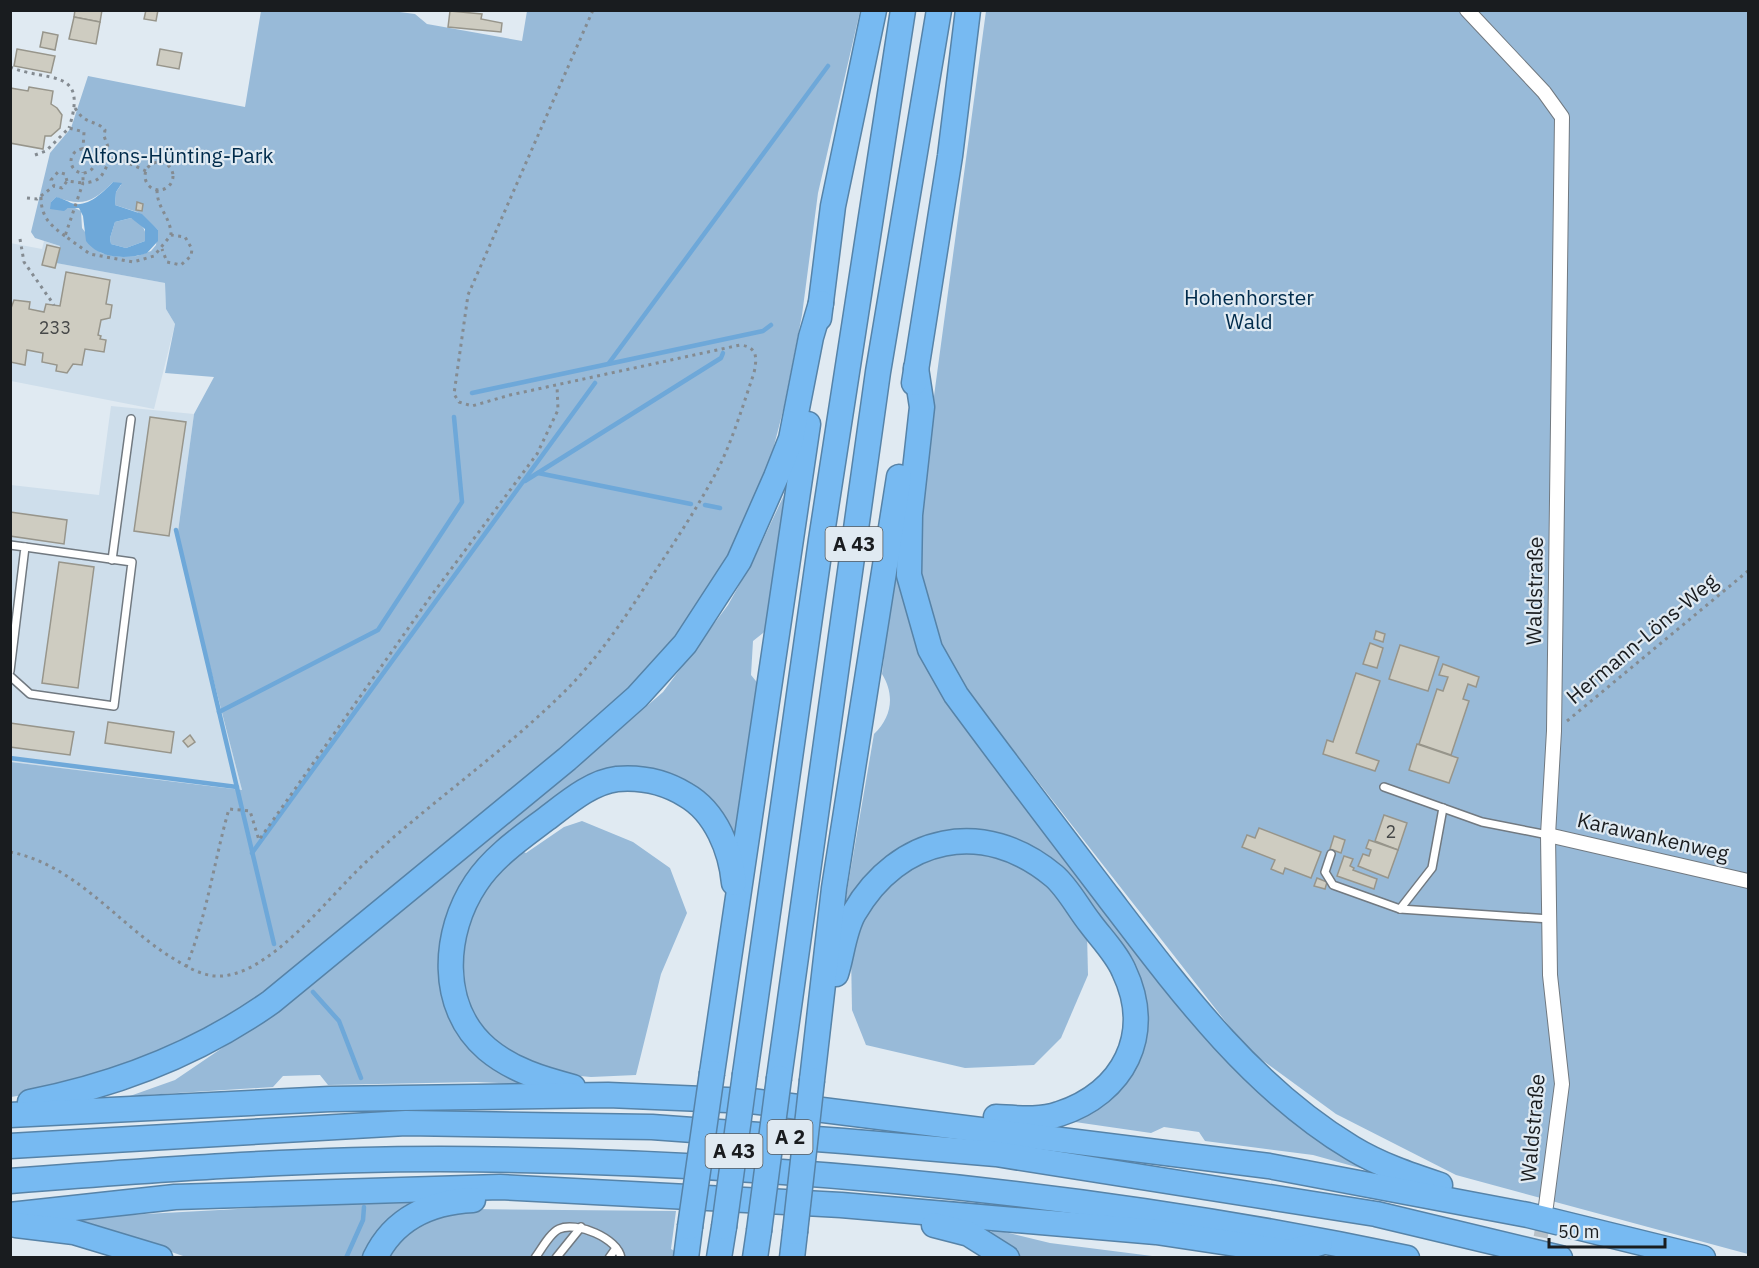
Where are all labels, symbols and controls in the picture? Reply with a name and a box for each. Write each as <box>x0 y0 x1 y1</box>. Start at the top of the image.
park label: Alfons-Hünting-Park <box>80 141 274 169</box>
park label: Hohenhorster Wald <box>1184 283 1314 335</box>
house number: 233 <box>39 316 71 339</box>
road number: A 43 <box>826 527 882 561</box>
street label: Waldstraße <box>1519 536 1549 646</box>
street label: Hermann-Löns-Weg <box>1560 567 1723 710</box>
street label: Karawankenweg <box>1575 805 1732 867</box>
house number: 2 <box>1386 820 1396 843</box>
street label: Waldstraße <box>1513 1072 1551 1183</box>
road number: A 2 <box>768 1120 812 1154</box>
road number: A 43 <box>706 1134 762 1168</box>
scale bar <box>1549 1211 1664 1249</box>
text: 50 m <box>1558 1220 1600 1243</box>

